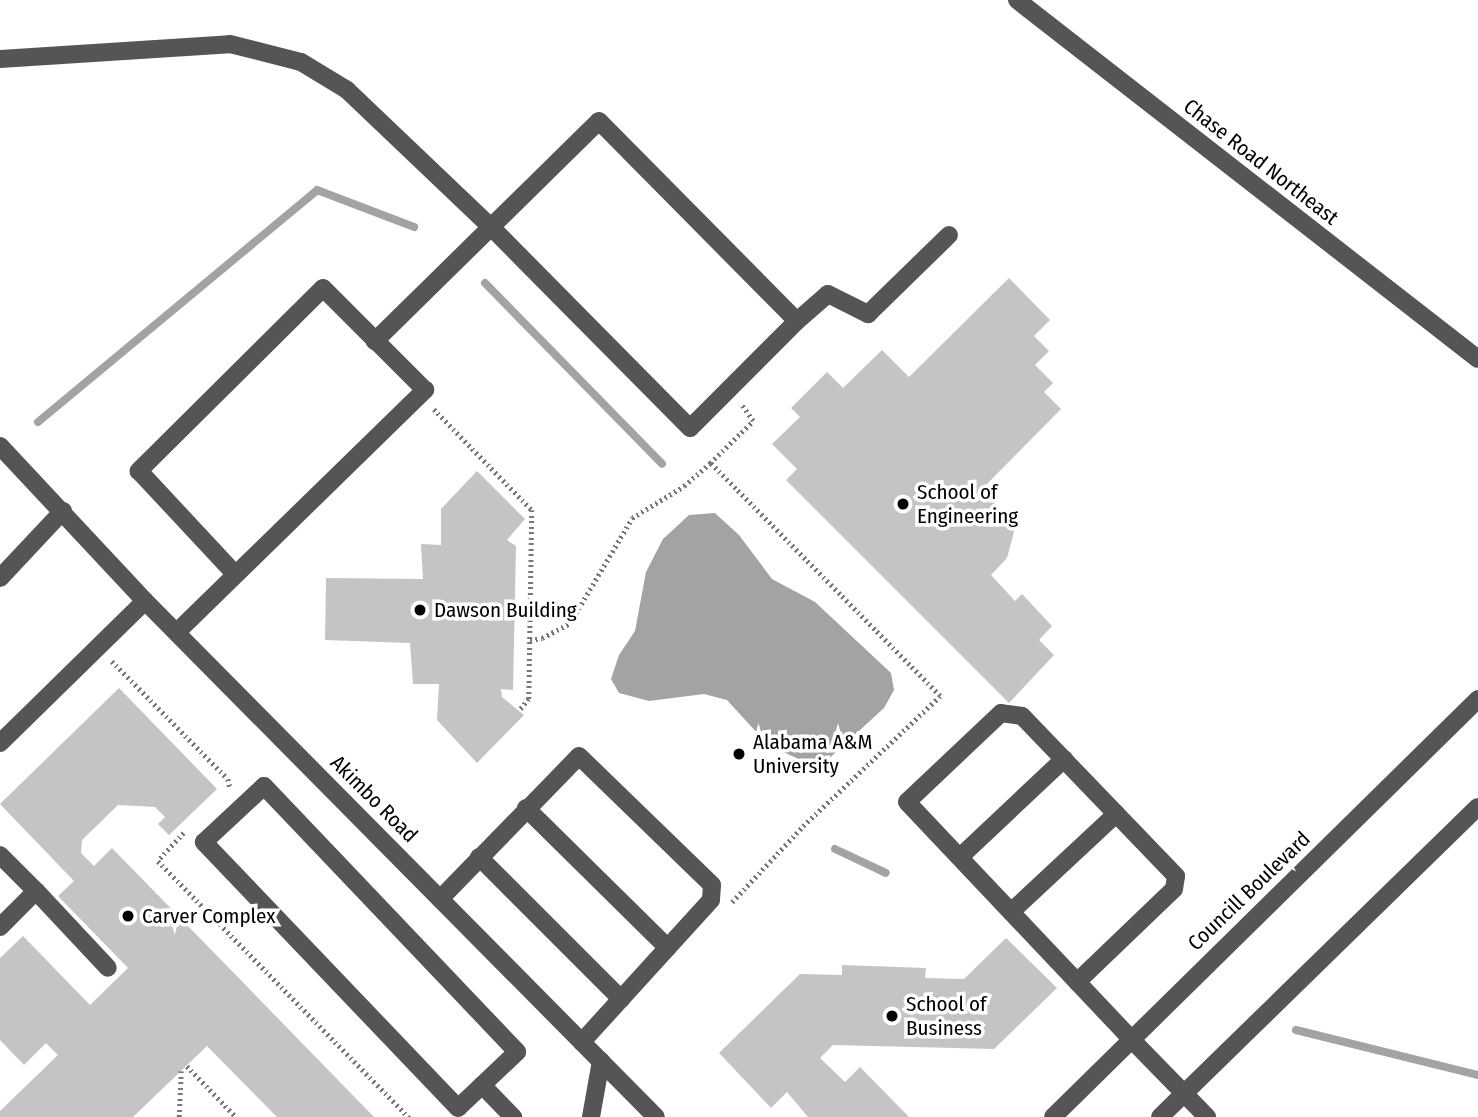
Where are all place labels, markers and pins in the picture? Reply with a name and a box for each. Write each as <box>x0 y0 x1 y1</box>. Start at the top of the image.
place label: School of Engineering <box>917 479 1018 529</box>
marker: School of Engineering <box>895 496 911 512</box>
place label: Dawson Building <box>434 597 577 623</box>
marker: Dawson Building <box>412 602 428 618</box>
place label: Alabama A&M University <box>753 729 872 779</box>
marker: Alabama A&M University <box>731 746 747 762</box>
place label: Carver Complex <box>142 903 275 929</box>
marker: Carver Complex <box>120 908 136 924</box>
place label: School of Business <box>906 991 987 1041</box>
marker: School of Business <box>884 1008 900 1024</box>

